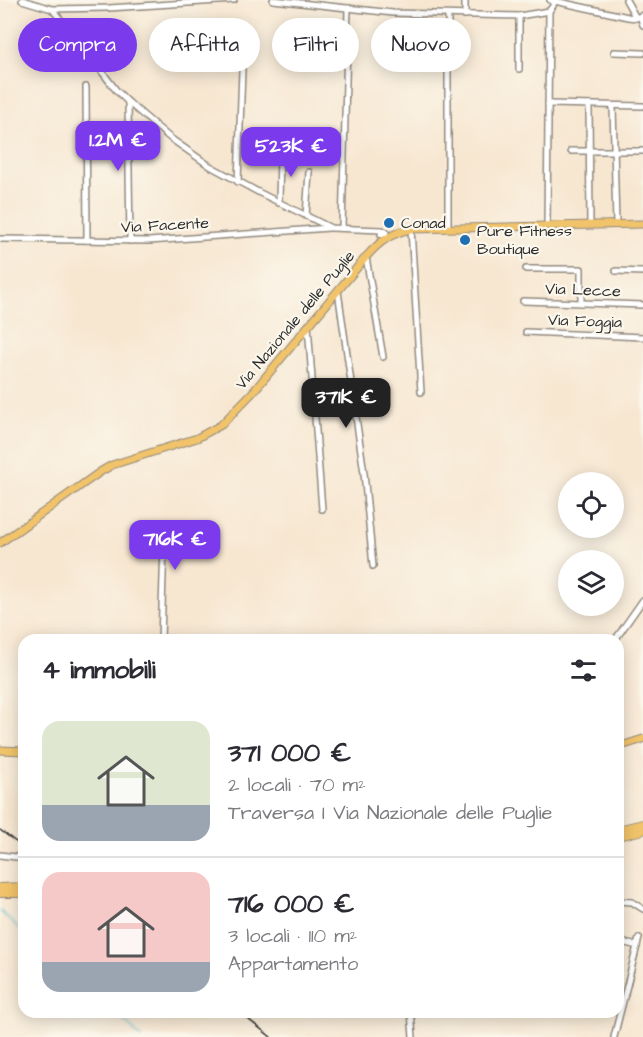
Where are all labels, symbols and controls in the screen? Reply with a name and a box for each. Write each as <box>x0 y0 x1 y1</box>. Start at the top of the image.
chip: Compra <box>18 18 137 72</box>
chip: Affitta <box>149 18 260 72</box>
chip: Filtri <box>272 18 359 72</box>
chip: Nuovo <box>371 18 471 72</box>
pin: 1.2M € <box>69 121 167 172</box>
text: 1.2M € <box>89 126 147 154</box>
pin: 523K € <box>242 127 340 178</box>
text: 523K € <box>255 132 327 160</box>
street label: Via Facente <box>120 212 210 238</box>
place label: Conad <box>401 212 446 234</box>
marker: Conad <box>382 216 396 230</box>
place label: Pure Fitness Boutique <box>477 220 572 260</box>
marker: Pure Fitness Boutique <box>458 233 472 247</box>
street label: Via Nazionale delle Puglie <box>230 245 361 395</box>
street label: Via Lecce <box>545 278 622 302</box>
street label: Via Foggia <box>548 309 622 334</box>
pin: 371K € <box>297 378 395 429</box>
text: 371K € <box>315 383 377 411</box>
map controls <box>558 472 624 616</box>
button: locate <box>558 472 624 538</box>
pin: 716K € <box>126 520 224 571</box>
text: 716K € <box>143 525 207 553</box>
button: layers <box>558 550 624 616</box>
text: 4 immobili <box>42 652 156 688</box>
icon: filters <box>567 654 600 687</box>
text: 371 000 € <box>228 735 351 771</box>
icon: home <box>90 745 162 817</box>
text: 2 locali · 70 m² <box>228 771 366 799</box>
text: Traversa I Via Nazionale delle Puglie <box>228 799 552 827</box>
text: 716 000 € <box>228 886 354 922</box>
icon: home <box>90 896 162 968</box>
text: 3 locali · 110 m² <box>228 922 357 950</box>
text: Appartamento <box>228 950 358 978</box>

